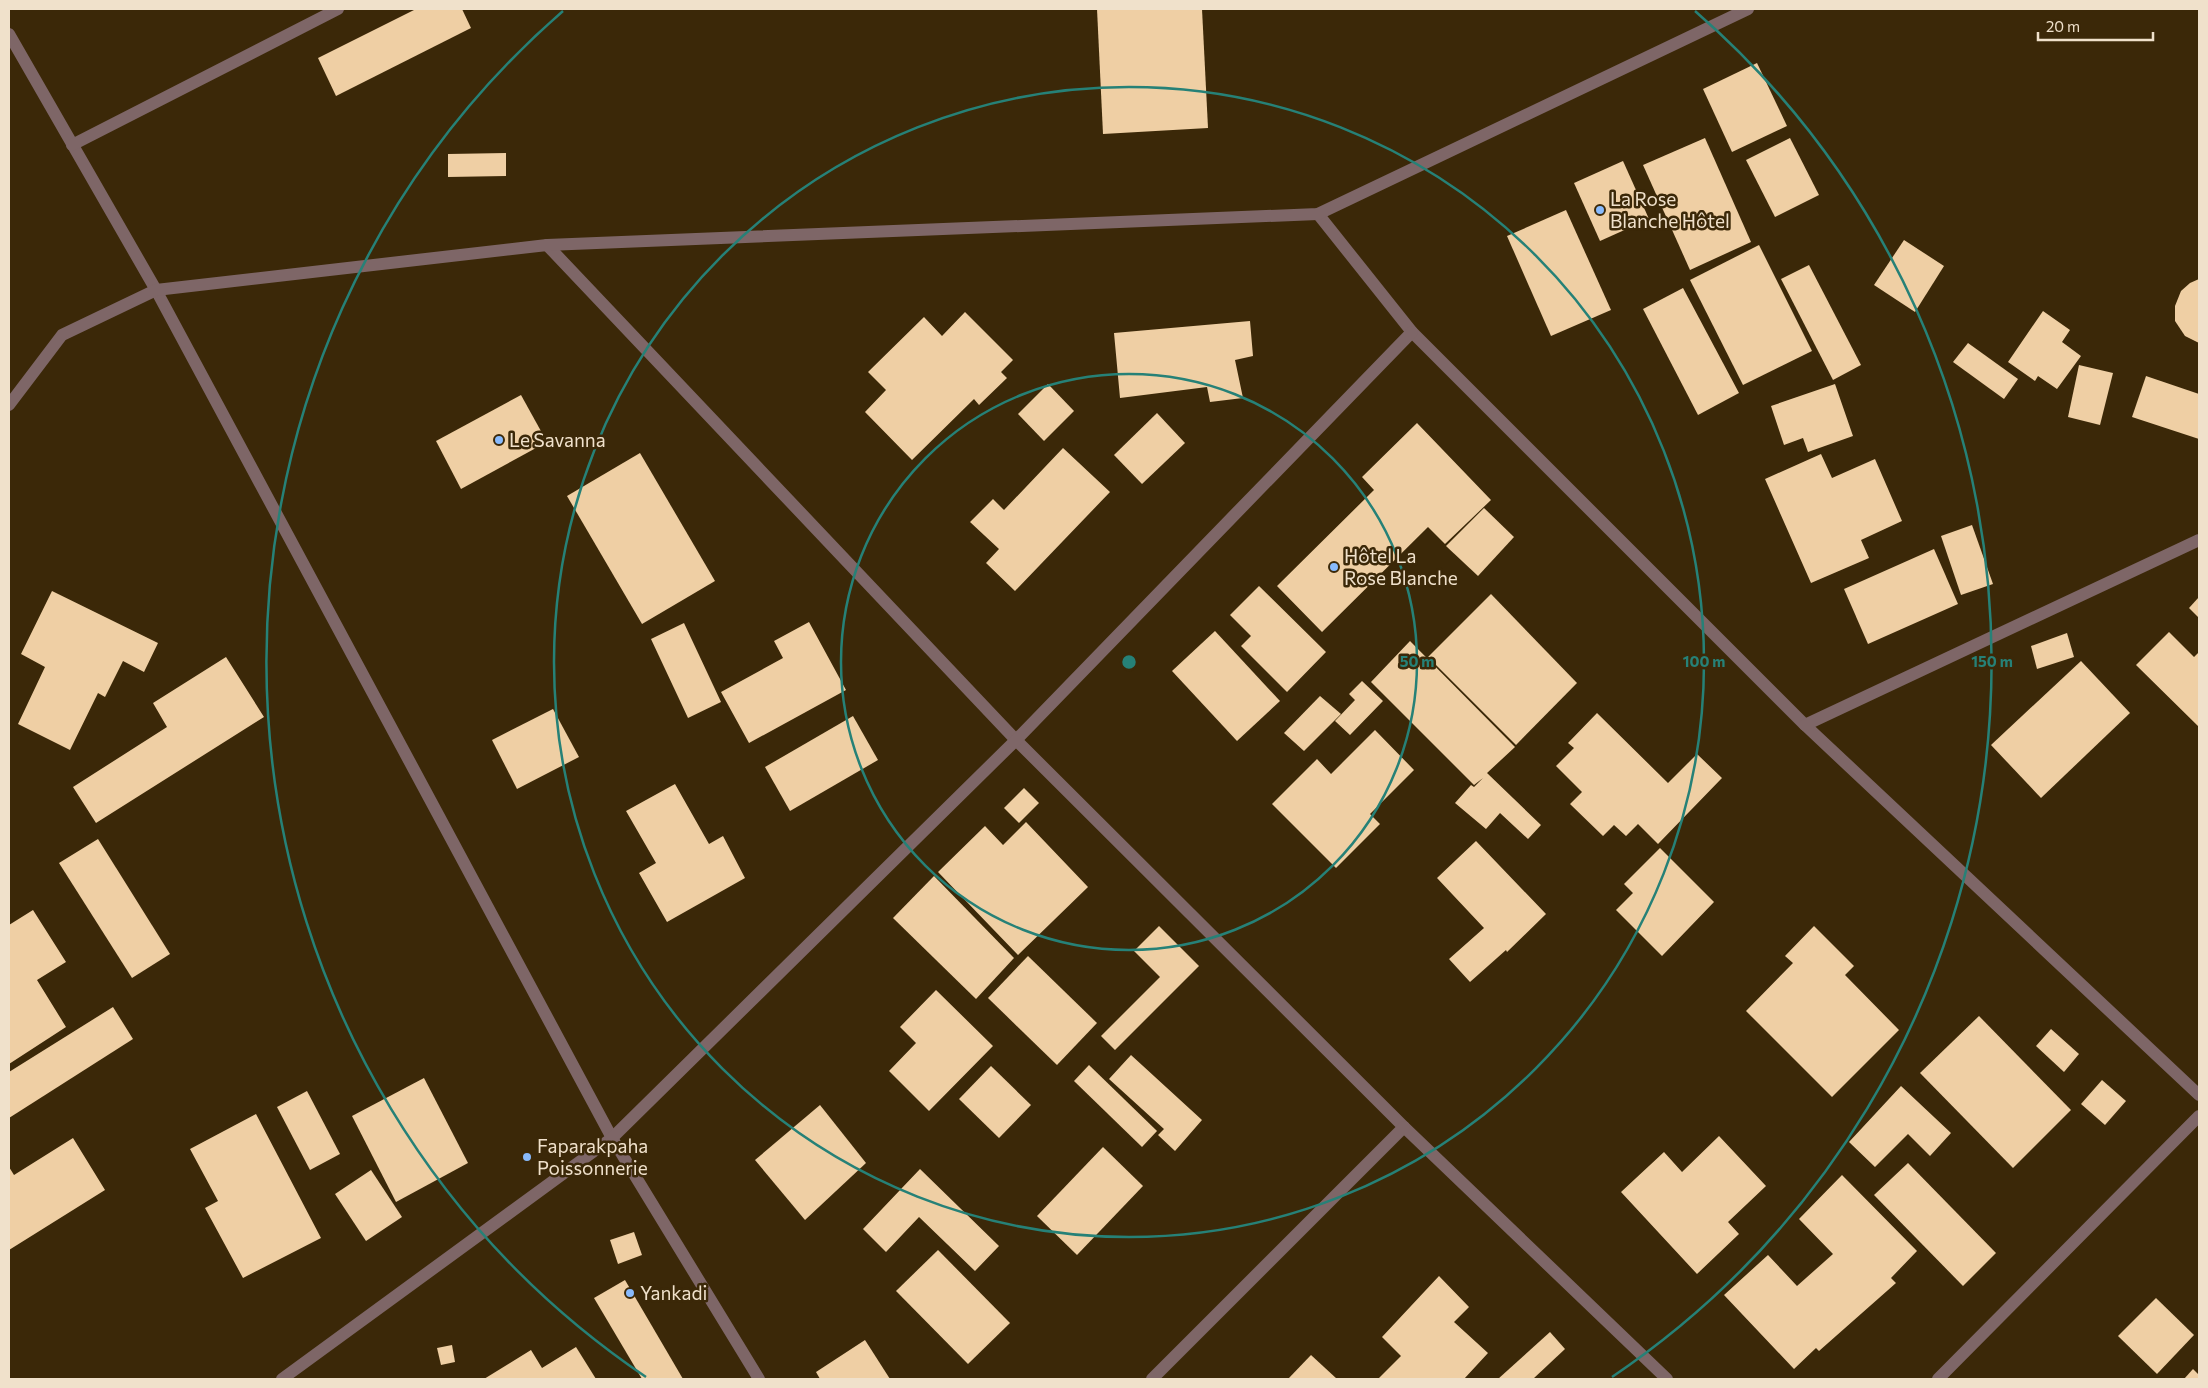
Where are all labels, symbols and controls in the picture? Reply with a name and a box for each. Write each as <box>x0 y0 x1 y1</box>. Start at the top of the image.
scale bar <box>2038 10 2153 42</box>
text: 20 m <box>2046 17 2080 35</box>
place label: La Rose Blanche Hôtel <box>1610 187 1730 232</box>
marker: La Rose Blanche Hôtel <box>1594 204 1606 216</box>
place label: Le Savanna <box>509 428 606 451</box>
marker: Le Savanna <box>493 434 505 446</box>
place label: Hôtel La Rose Blanche <box>1344 544 1458 589</box>
marker: Hôtel La Rose Blanche <box>1328 561 1340 573</box>
text: 50 m <box>1400 652 1434 670</box>
text: 100 m <box>1683 652 1725 670</box>
text: 150 m <box>1971 652 2013 670</box>
centre of rings <box>1120 653 1138 671</box>
place label: Faparakpaha Poissonnerie <box>537 1134 648 1179</box>
marker: Faparakpaha Poissonnerie <box>521 1151 533 1163</box>
place label: Yankadi <box>640 1281 707 1304</box>
marker: Yankadi <box>624 1287 636 1299</box>

